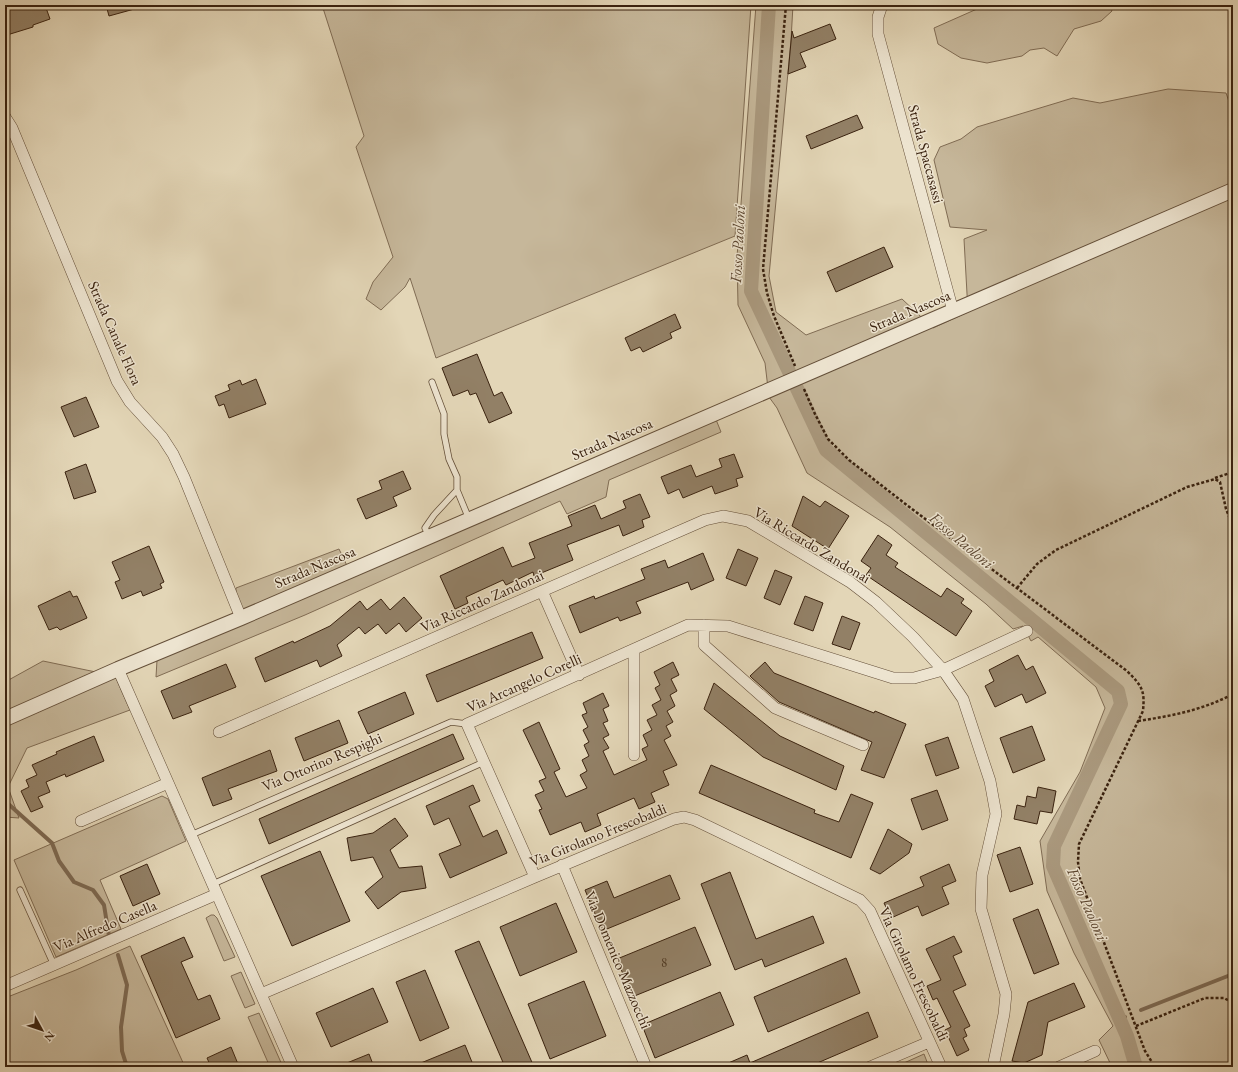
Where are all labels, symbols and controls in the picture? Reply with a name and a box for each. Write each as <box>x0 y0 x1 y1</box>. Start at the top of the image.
street label: Strada Spaccasassi <box>904 102 949 206</box>
water label: Fosso Paoloni <box>725 203 750 285</box>
street label: Strada Canale Flora <box>84 278 147 388</box>
street label: Strada Nascosa <box>866 285 953 336</box>
street label: Strada Nascosa <box>568 413 655 464</box>
street label: Via Riccardo Zandonai <box>750 502 874 587</box>
water label: Fosso Paoloni <box>924 507 999 574</box>
street label: Strada Nascosa <box>271 541 358 592</box>
street label: Via Riccardo Zandonai <box>417 565 547 636</box>
street label: Via Arcangelo Corelli <box>463 649 585 716</box>
street label: Via Ottorino Respighi <box>259 728 385 795</box>
street label: Via Girolamo Frescobaldi <box>527 798 669 871</box>
water label: Fosso Paoloni <box>1062 863 1114 945</box>
street label: Via Domenico Mazzocchi <box>581 888 656 1032</box>
street label: Via Alfredo Casella <box>50 895 159 956</box>
street label: Via Girolamo Frescobaldi <box>875 904 954 1044</box>
house number: 8 <box>661 954 667 971</box>
north arrow <box>22 1010 62 1050</box>
text: N <box>41 1029 58 1044</box>

